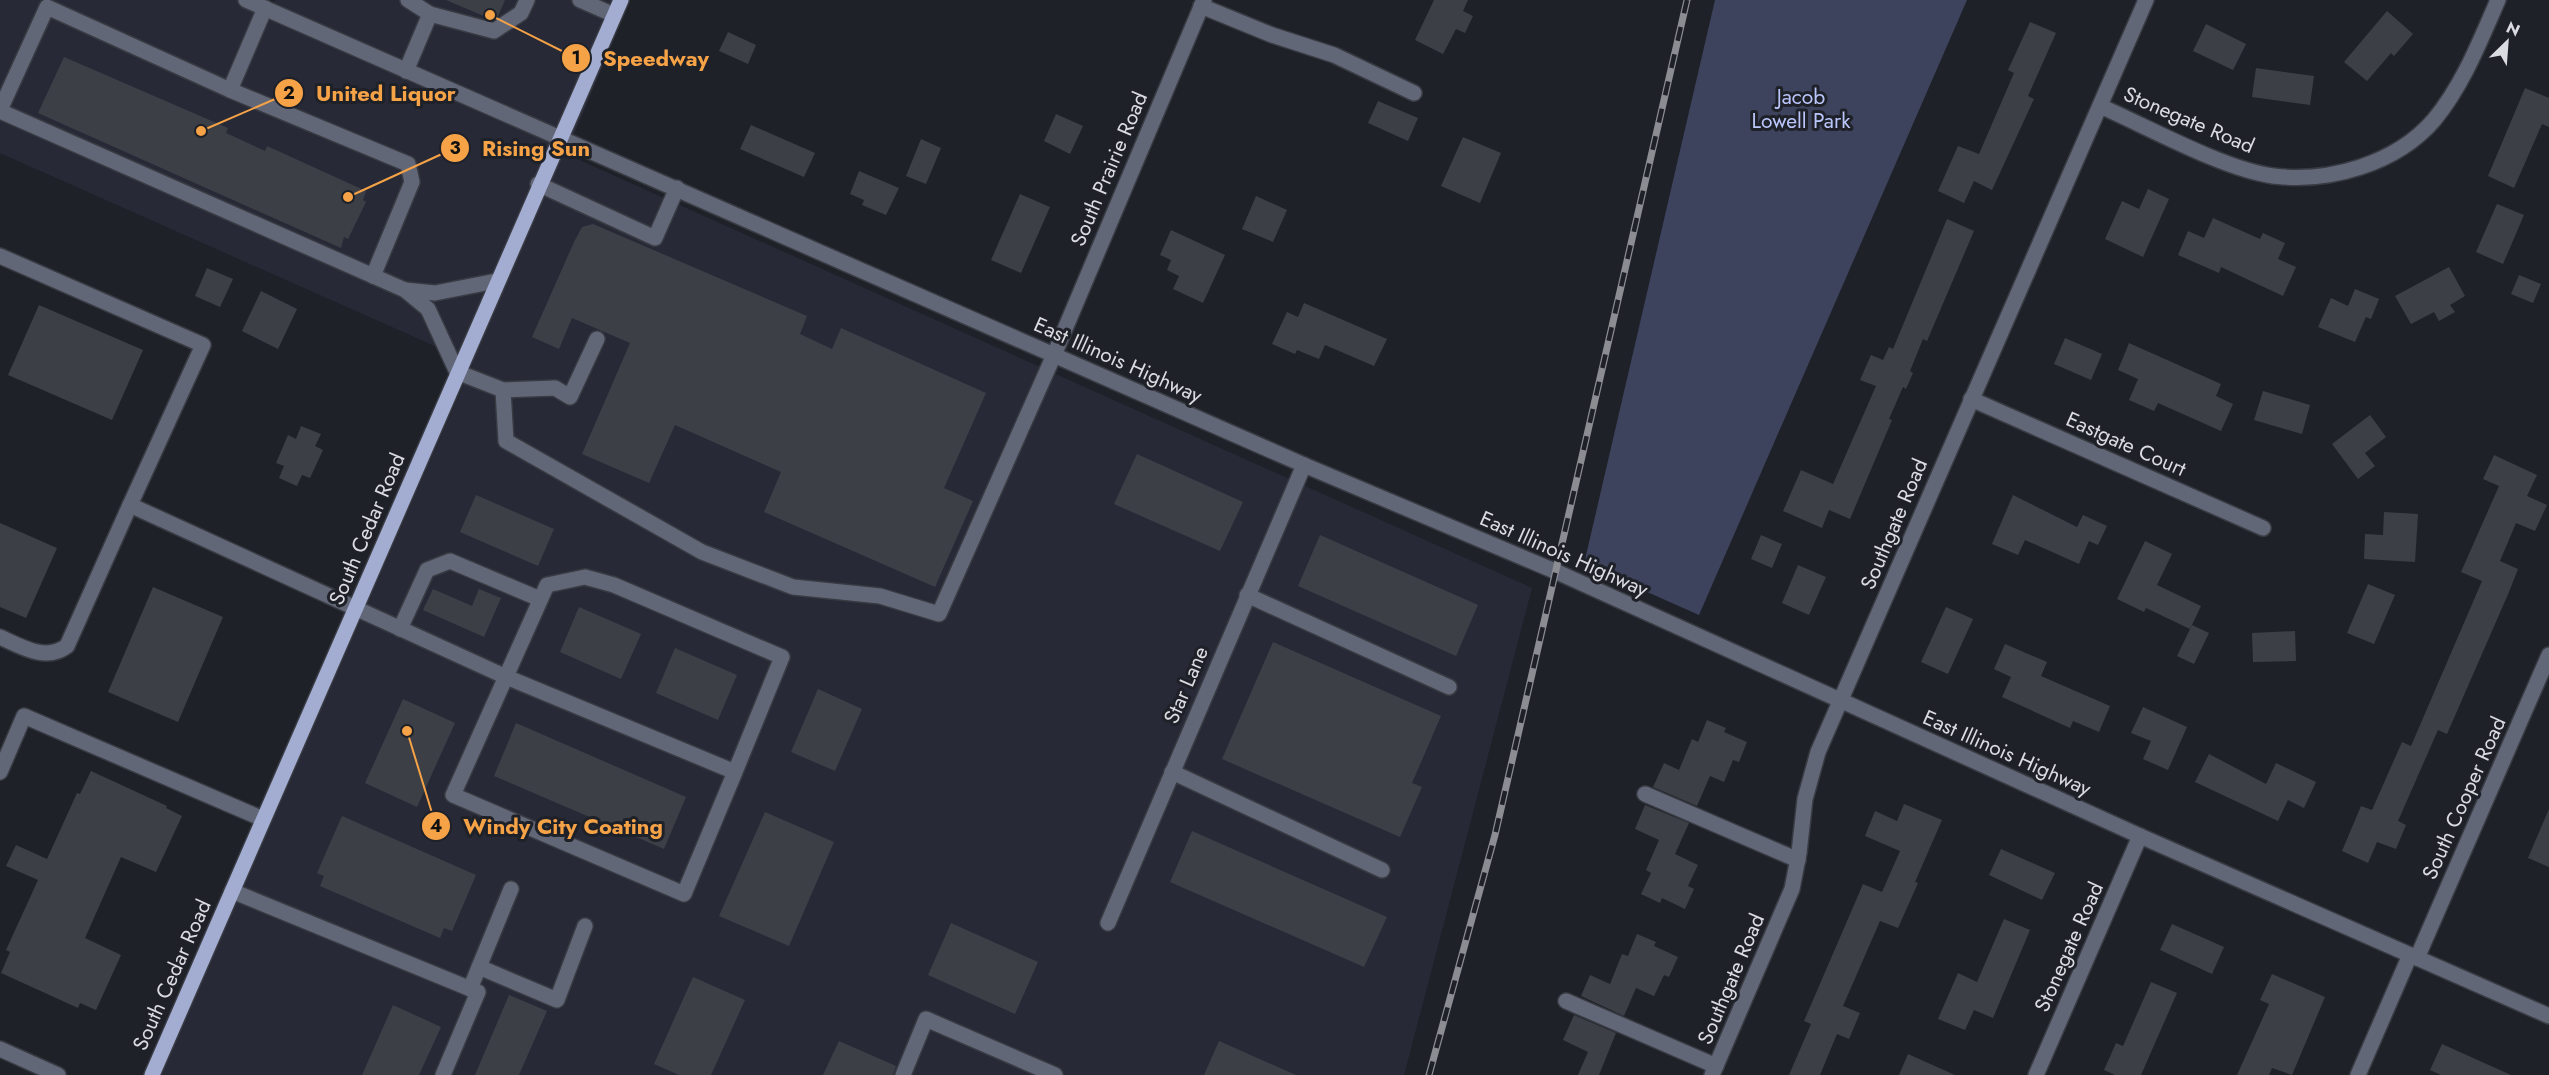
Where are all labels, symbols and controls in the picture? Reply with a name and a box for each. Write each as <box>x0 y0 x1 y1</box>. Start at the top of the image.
north arrow <box>2477 12 2537 72</box>
text: N <box>2503 16 2524 42</box>
callout: Speedway <box>561 38 721 78</box>
text: Speedway <box>603 42 710 74</box>
text: 1 <box>571 45 581 71</box>
callout: United Liquor <box>274 73 468 113</box>
text: United Liquor <box>316 77 456 109</box>
street label: Stonegate Road <box>2119 79 2259 161</box>
text: 2 <box>283 80 295 106</box>
park label: Jacob Lowell Park <box>1752 82 1851 136</box>
street label: South Prairie Road <box>1063 87 1155 251</box>
callout: Rising Sun <box>440 128 602 168</box>
text: Rising Sun <box>482 132 590 164</box>
text: 3 <box>449 135 461 161</box>
street label: East Illinois Highway <box>1029 309 1208 411</box>
street label: Eastgate Court <box>2061 404 2191 484</box>
street label: South Cedar Road <box>321 448 413 610</box>
street label: Southgate Road <box>1853 454 1935 594</box>
street label: East Illinois Highway <box>1475 503 1654 605</box>
street label: Star Lane <box>1156 641 1216 728</box>
street label: East Illinois Highway <box>1918 702 2097 804</box>
street label: South Cooper Road <box>2415 712 2513 884</box>
callout: Windy City Coating <box>421 806 675 846</box>
text: Windy City Coating <box>463 810 663 842</box>
text: 4 <box>430 813 442 839</box>
street label: Stonegate Road <box>2027 877 2111 1017</box>
street label: South Cedar Road <box>125 895 219 1055</box>
street label: Southgate Road <box>1690 909 1772 1049</box>

